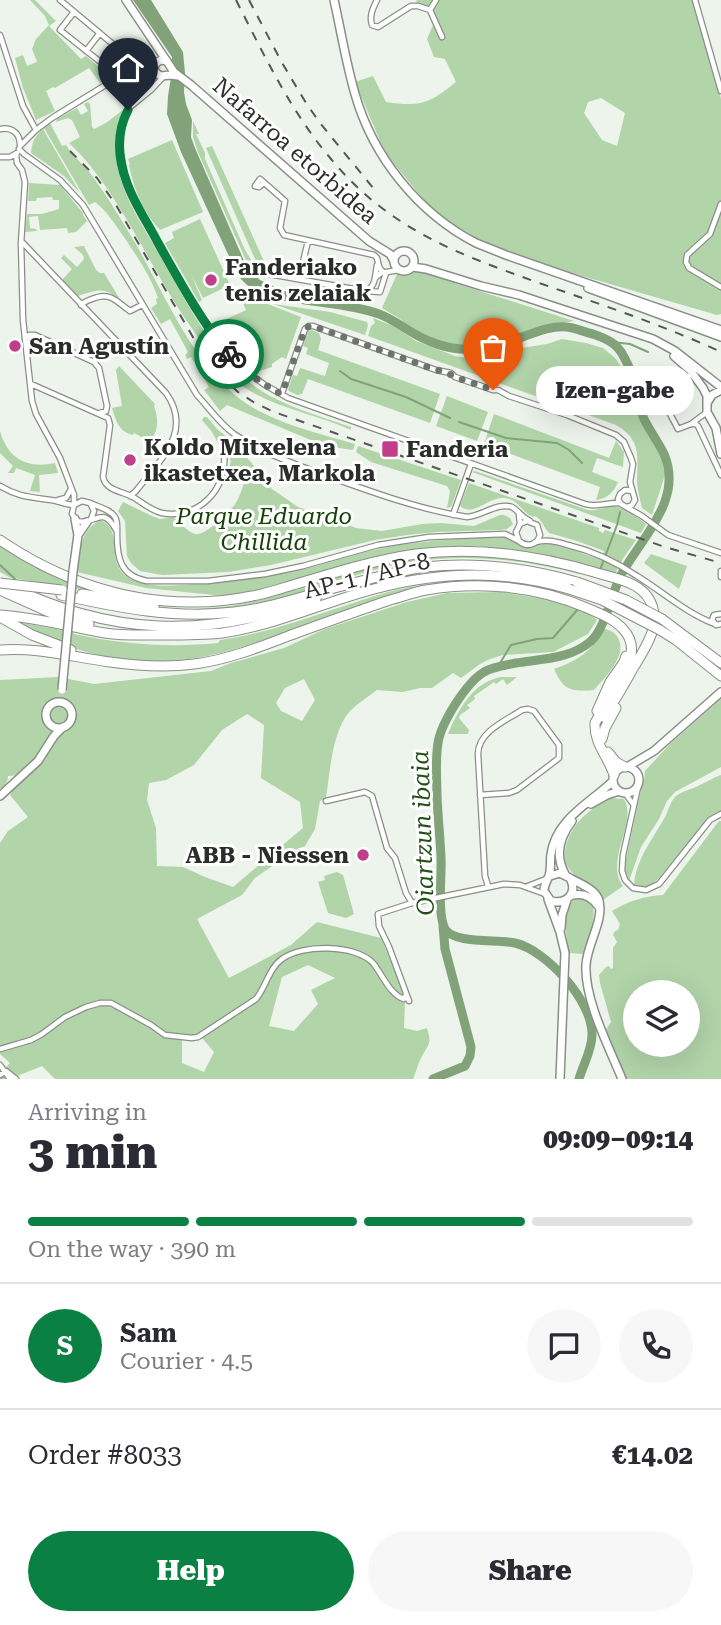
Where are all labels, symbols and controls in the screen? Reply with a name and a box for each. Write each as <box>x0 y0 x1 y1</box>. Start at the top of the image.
pin <box>98 38 158 110</box>
icon: home <box>109 49 147 87</box>
street label: Nafarroa etorbidea <box>207 72 383 230</box>
place label: Fanderiako tenis zelaiak <box>225 254 372 307</box>
marker: Fanderiako tenis zelaiak <box>203 272 219 288</box>
pin <box>463 318 523 390</box>
courier <box>194 319 264 389</box>
icon: bag <box>474 329 512 367</box>
place label: San Agustín <box>29 333 170 360</box>
icon: bike <box>210 335 248 373</box>
marker: San Agustín <box>7 338 23 354</box>
callout: Izen-gabe <box>535 366 692 414</box>
text: Izen-gabe <box>555 377 675 404</box>
place label: Koldo Mitxelena ikastetxea, Markola <box>144 434 376 487</box>
place label: Fanderia <box>406 436 509 463</box>
marker: Fanderia <box>380 439 400 459</box>
marker: Koldo Mitxelena ikastetxea, Markola <box>122 452 138 468</box>
park label: Parque Eduardo Chillida <box>175 503 352 556</box>
street label: AP-1 / AP-8 <box>301 547 433 605</box>
water label: Oiartzun ibaia <box>406 750 440 916</box>
place label: ABB - Niessen <box>186 842 350 869</box>
marker: ABB - Niessen <box>355 847 371 863</box>
map controls <box>623 980 700 1057</box>
button: layers <box>623 980 700 1057</box>
text: Arriving in <box>28 1099 147 1126</box>
text: 09:09–09:14 <box>543 1124 693 1154</box>
text: 3 min <box>28 1125 157 1179</box>
text: On the way · 390 m <box>28 1236 236 1263</box>
button: chat <box>527 1309 601 1383</box>
button: phone <box>619 1309 693 1383</box>
text: Sam <box>120 1318 177 1348</box>
text: S <box>57 1331 73 1361</box>
text: Courier · 4.5 <box>120 1348 253 1375</box>
text: Order #8033 <box>28 1440 182 1470</box>
text: €14.02 <box>612 1440 693 1470</box>
button: Help <box>28 1531 354 1611</box>
button: Share <box>368 1531 693 1611</box>

